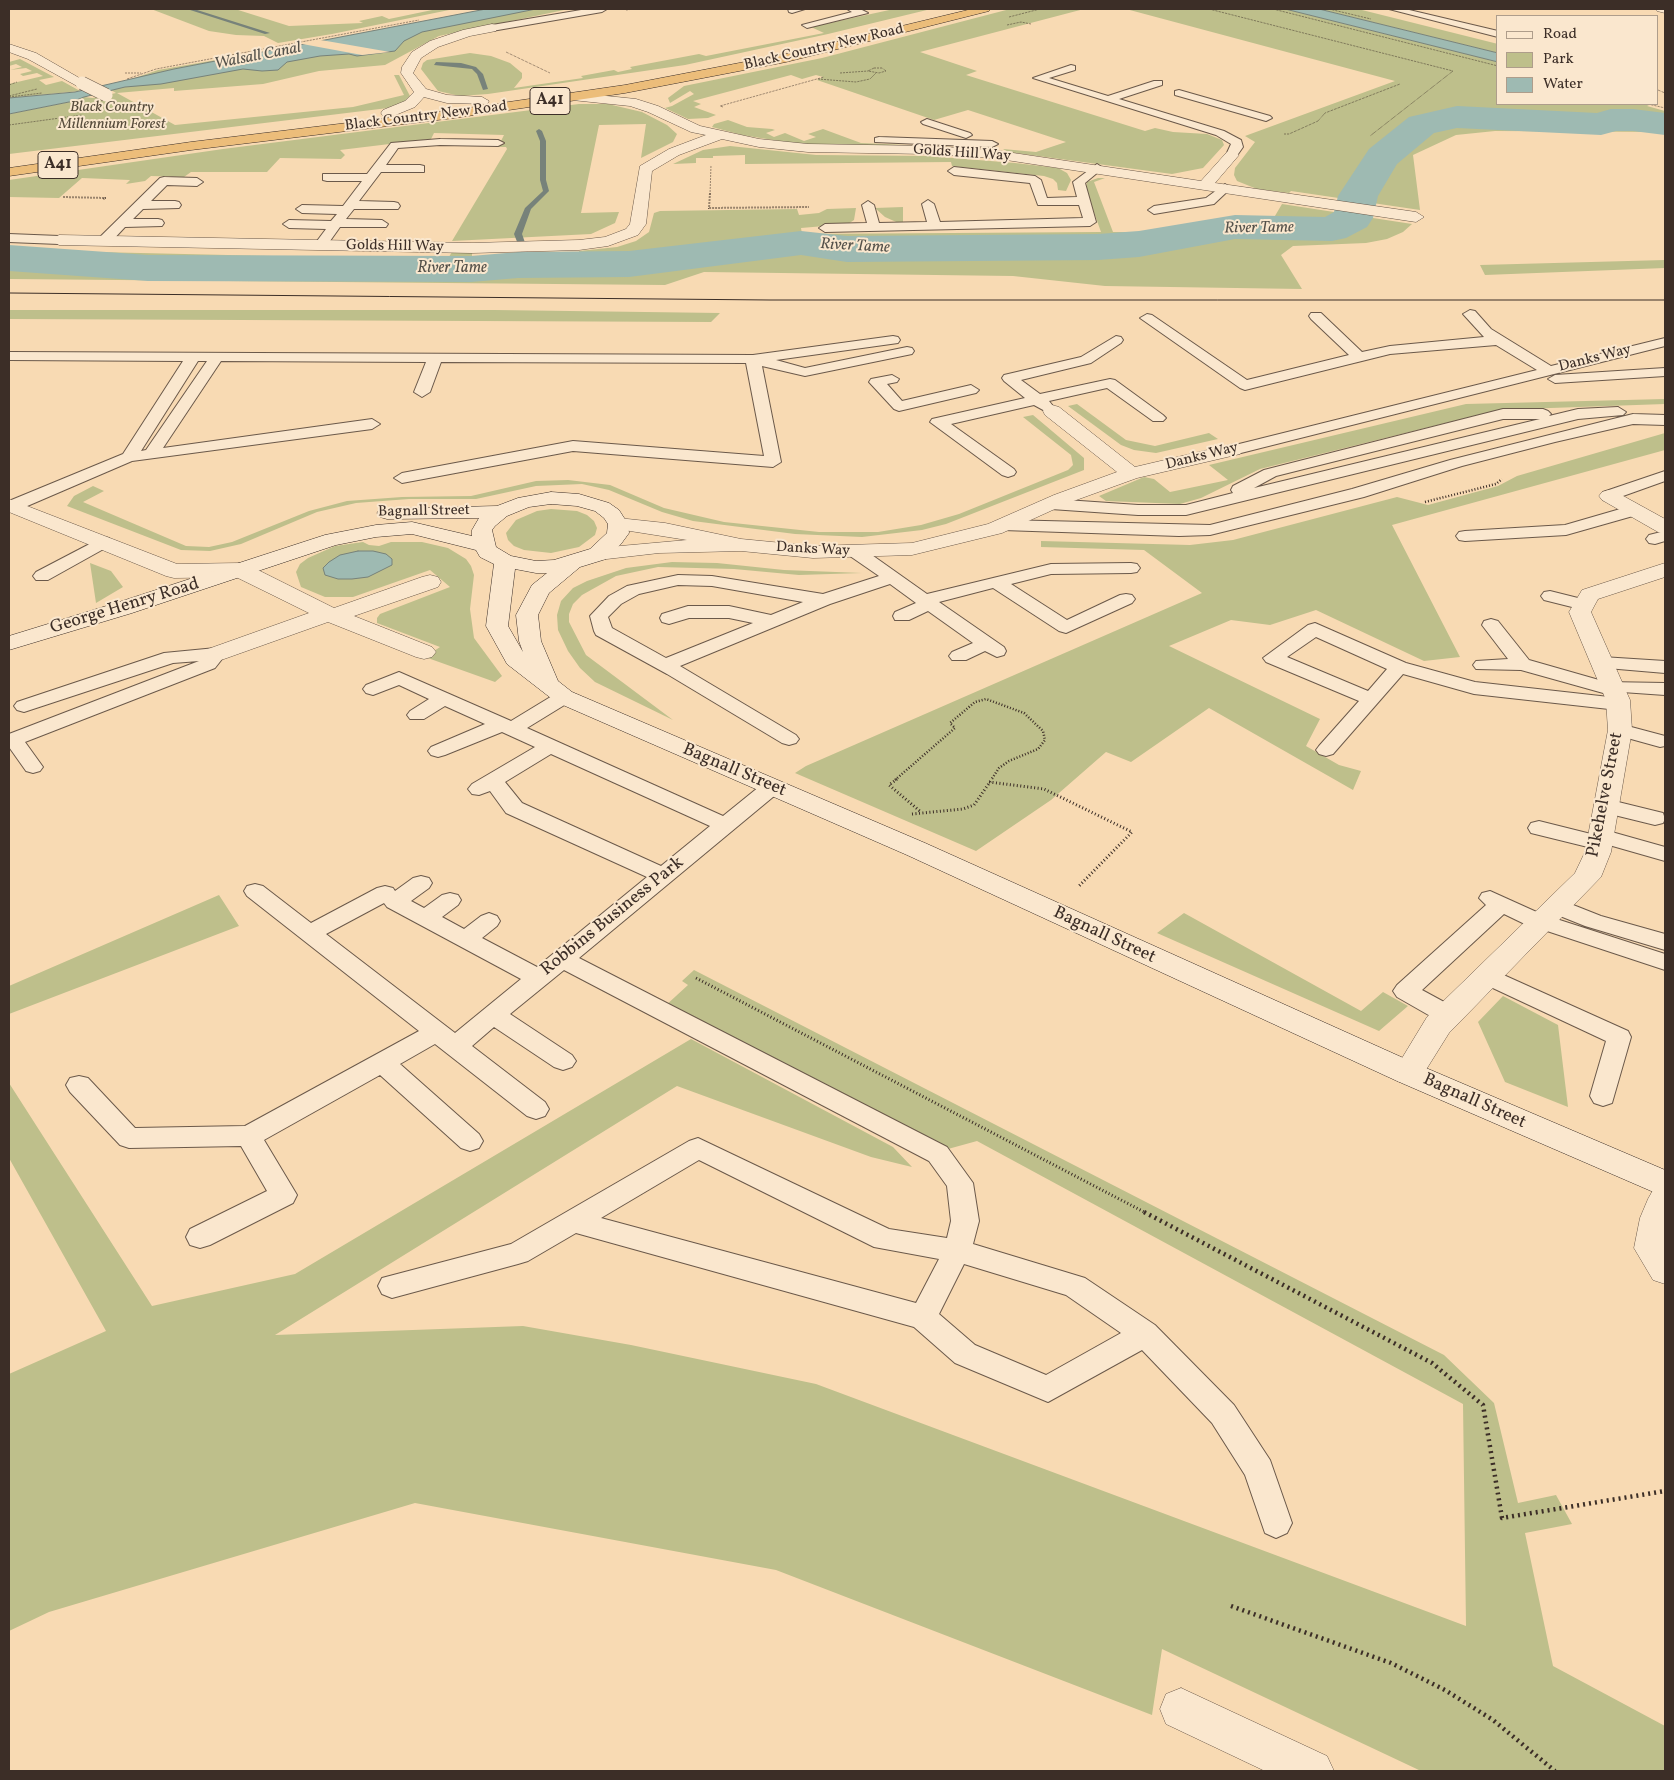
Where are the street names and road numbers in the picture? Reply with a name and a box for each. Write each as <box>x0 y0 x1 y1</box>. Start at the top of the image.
street label: Black Country New Road <box>742 21 906 75</box>
road number: A41 <box>530 88 570 114</box>
street label: Black Country New Road <box>344 98 508 136</box>
street label: Golds Hill Way <box>912 142 1012 166</box>
road number: A41 <box>38 152 78 178</box>
street label: Golds Hill Way <box>346 237 444 257</box>
street label: Danks Way <box>1557 341 1633 377</box>
street label: Danks Way <box>1164 439 1240 475</box>
street label: Bagnall Street <box>378 502 470 522</box>
street label: Danks Way <box>776 539 850 561</box>
street label: George Henry Road <box>48 574 202 640</box>
street label: Pikehelve Street <box>1583 730 1629 860</box>
street label: Bagnall Street <box>679 739 789 803</box>
street label: Robbins Business Park <box>537 853 689 981</box>
street label: Bagnall Street <box>1049 903 1159 969</box>
street label: Bagnall Street <box>1419 1070 1529 1134</box>

